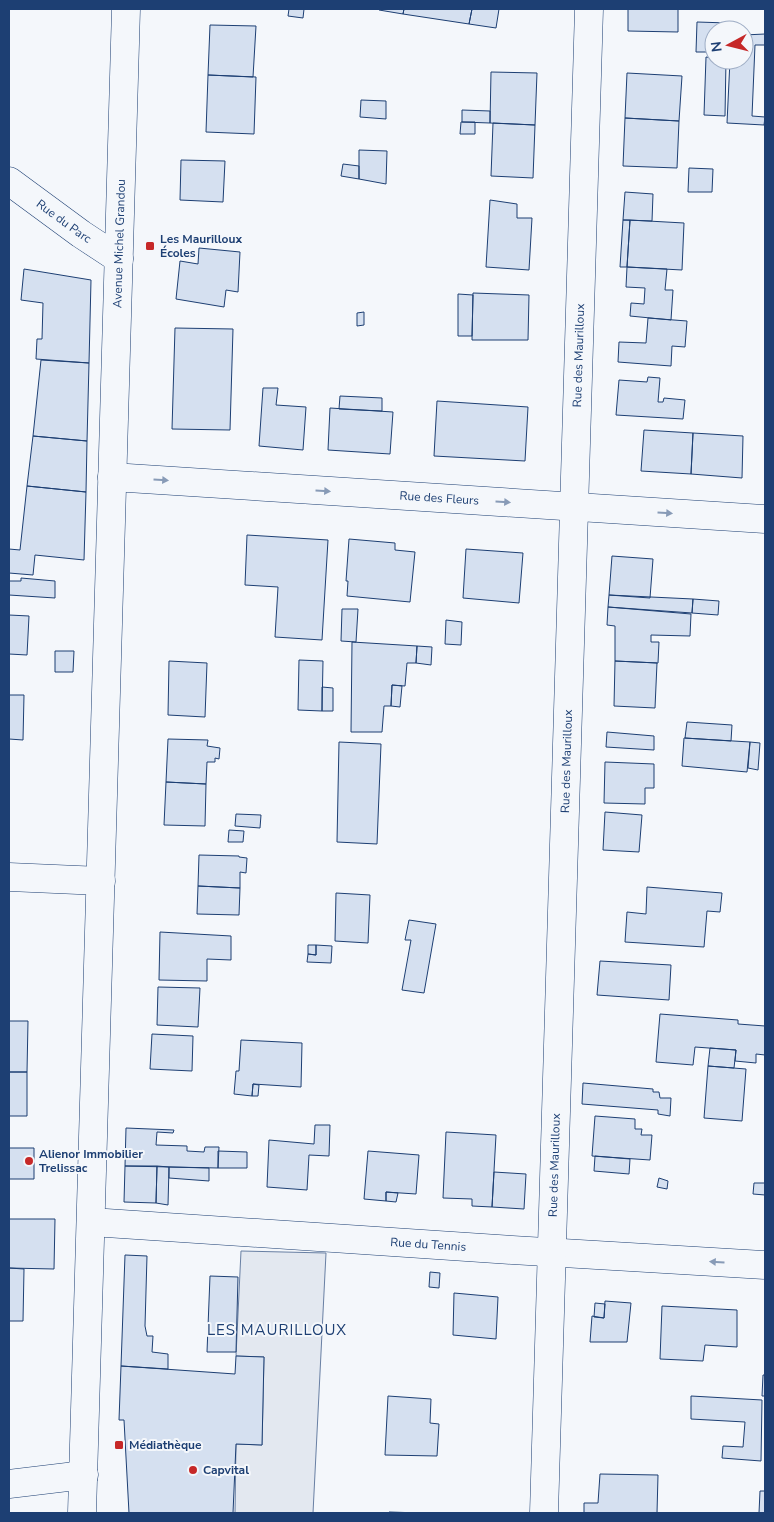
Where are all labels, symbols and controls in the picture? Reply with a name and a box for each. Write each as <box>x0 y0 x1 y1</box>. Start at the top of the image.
north arrow <box>704 20 754 70</box>
text: N <box>707 40 727 53</box>
street label: Avenue Michel Grandou <box>109 179 129 308</box>
street label: Rue du Parc <box>33 196 95 247</box>
place label: Les Maurilloux Écoles <box>160 231 242 261</box>
marker: Les Maurilloux Écoles <box>144 240 156 252</box>
street label: Rue des Maurilloux <box>569 303 588 408</box>
one-way arrow <box>153 477 169 485</box>
one-way arrow <box>316 487 332 495</box>
street label: Rue des Fleurs <box>399 488 480 509</box>
one-way arrow <box>495 499 511 507</box>
one-way arrow <box>657 509 673 517</box>
street label: Rue des Maurilloux <box>557 709 576 813</box>
street label: Rue des Maurilloux <box>545 1112 564 1217</box>
place label: Alienor Immobilier Trelissac <box>39 1146 143 1176</box>
marker: Alienor Immobilier Trelissac <box>23 1155 35 1167</box>
street label: Rue du Tennis <box>390 1234 467 1255</box>
one-way arrow <box>708 1258 724 1266</box>
district label: LES MAURILLOUX <box>207 1320 347 1340</box>
place label: Médiathèque <box>129 1437 202 1453</box>
marker: Médiathèque <box>113 1439 125 1451</box>
place label: Capvital <box>203 1462 249 1478</box>
marker: Capvital <box>187 1464 199 1476</box>

